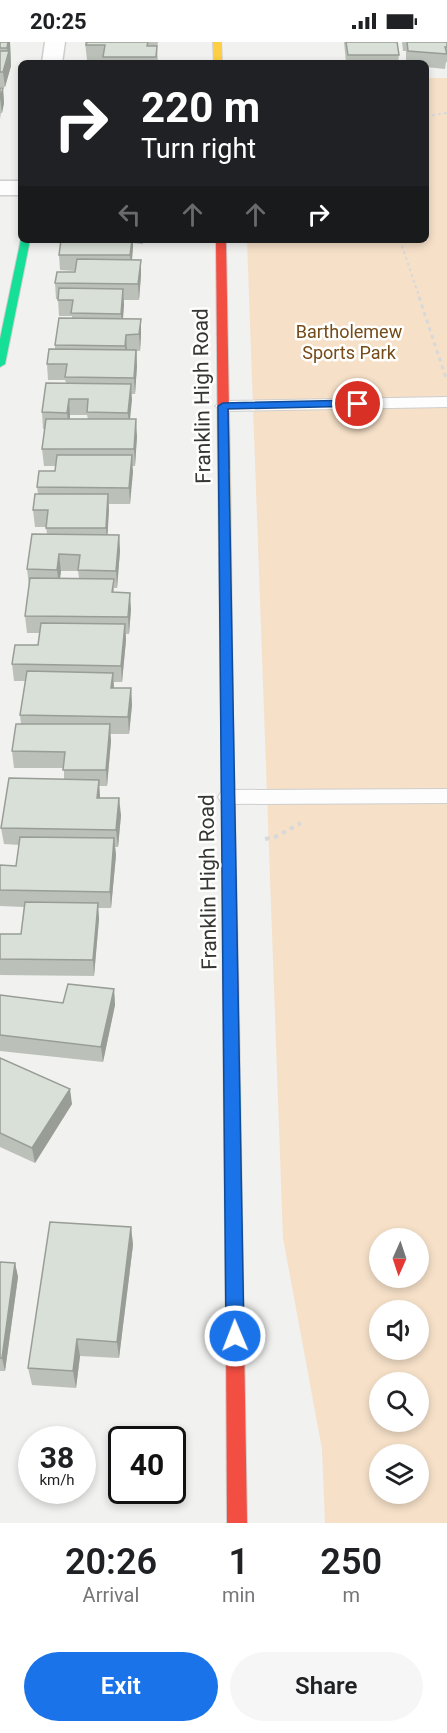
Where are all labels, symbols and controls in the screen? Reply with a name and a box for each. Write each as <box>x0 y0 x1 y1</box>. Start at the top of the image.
text: 20:25 <box>30 9 87 34</box>
text: 220 m <box>141 83 260 132</box>
icon: right <box>42 84 120 162</box>
text: Turn right <box>141 133 256 165</box>
icon: left <box>113 198 146 231</box>
icon: ahead <box>176 198 209 231</box>
icon: ahead <box>239 198 272 231</box>
icon: right <box>302 198 335 231</box>
street label: Franklin High Road <box>188 308 216 484</box>
park label: Bartholemew Sports Park <box>296 321 403 363</box>
pin <box>332 378 383 429</box>
icon: arrive <box>341 387 374 420</box>
street label: Franklin High Road <box>194 794 222 970</box>
north arrow <box>369 1228 429 1288</box>
map controls <box>369 1228 429 1504</box>
button: sound <box>369 1300 429 1360</box>
position arrow <box>203 1304 267 1368</box>
button: search <box>369 1372 429 1432</box>
speed limit sign: 40 <box>108 1426 186 1504</box>
text: 38 <box>40 1440 74 1475</box>
button: layers <box>369 1444 429 1504</box>
text: km/h <box>39 1471 75 1489</box>
text: 20:26 <box>65 1541 157 1583</box>
text: 1 <box>228 1541 249 1583</box>
text: 250 <box>320 1541 382 1583</box>
text: Arrival <box>83 1583 139 1607</box>
text: min <box>222 1583 255 1607</box>
text: m <box>342 1583 360 1607</box>
button: Exit <box>24 1652 218 1721</box>
button: Share <box>230 1652 423 1721</box>

